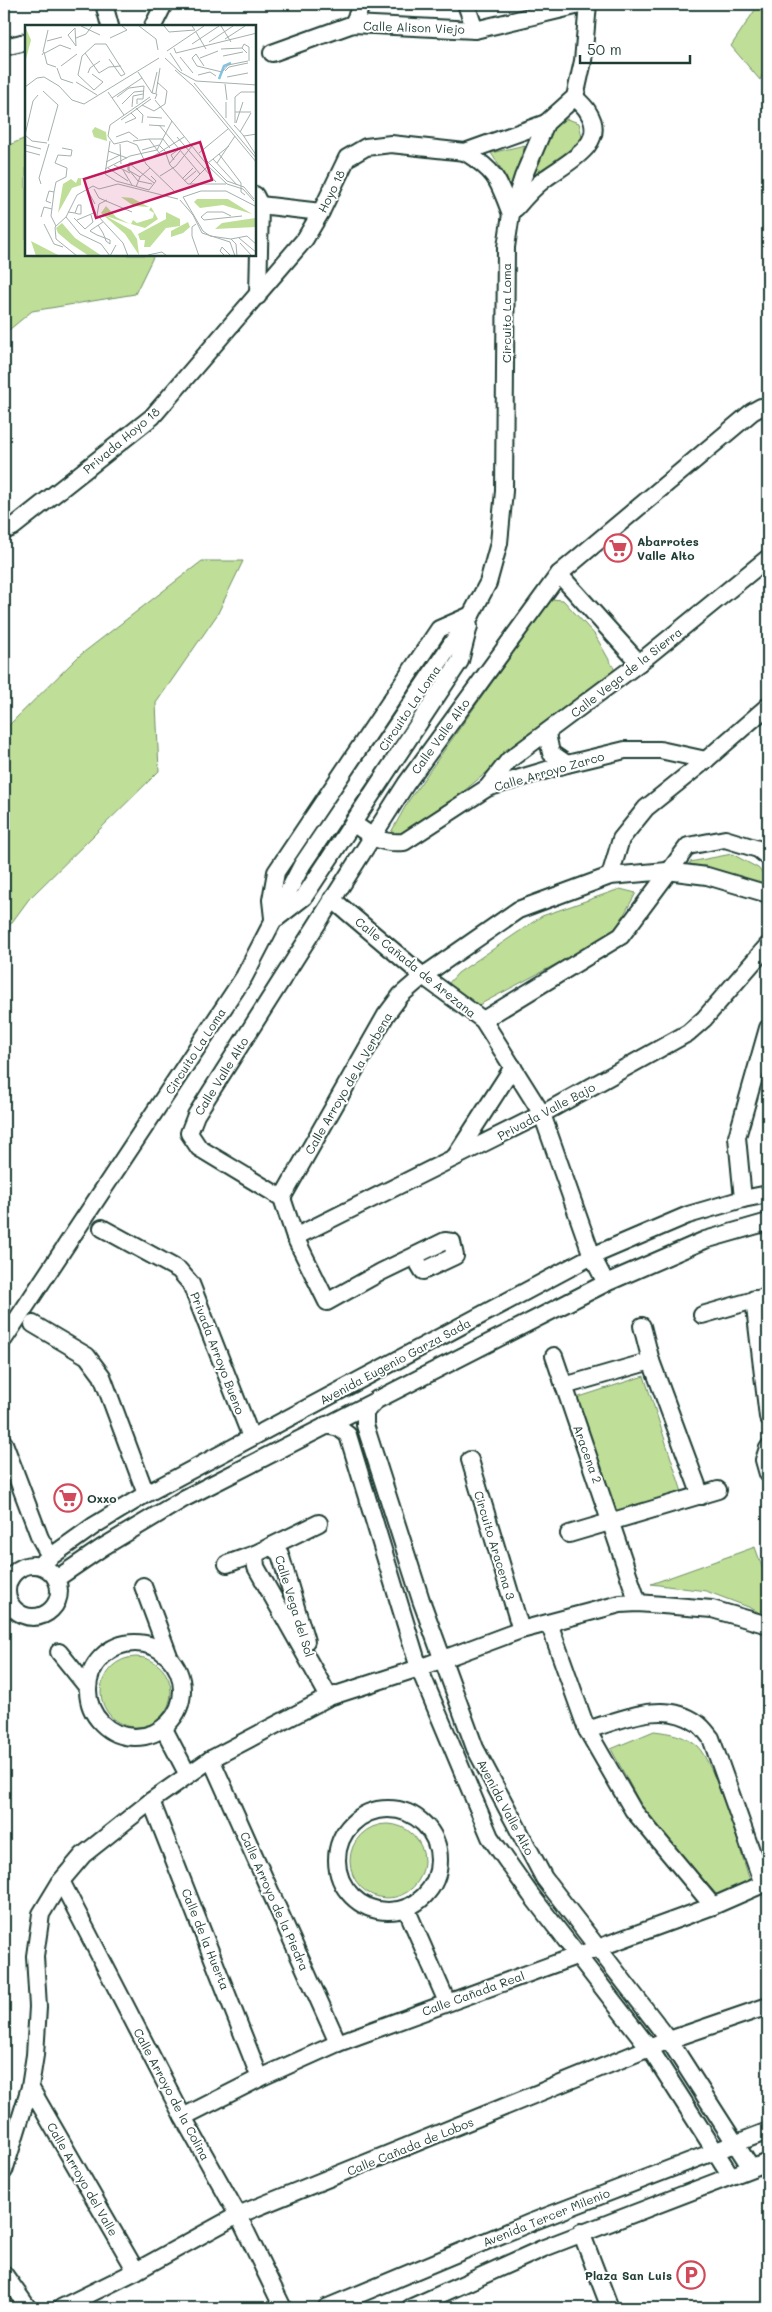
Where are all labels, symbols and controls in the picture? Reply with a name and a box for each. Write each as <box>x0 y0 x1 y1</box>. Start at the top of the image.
street label: Calle Alison Viejo <box>363 17 465 37</box>
inset map <box>25 25 256 256</box>
scale bar <box>580 32 690 64</box>
text: 50 m <box>587 39 622 59</box>
street label: Hoyo 18 <box>314 167 348 215</box>
street label: Circuito La Loma <box>498 263 514 363</box>
street label: Privada Hoyo 18 <box>79 403 163 477</box>
supermarket icon: Abarrotes Valle Alto <box>603 533 633 563</box>
place label: Abarrotes Valle Alto <box>637 533 699 563</box>
street label: Calle Vega de la Sierra <box>567 623 685 721</box>
street label: Circuito La Loma <box>374 662 444 754</box>
street label: Calle Valle Alto <box>407 695 473 777</box>
street label: Calle Arroyo Zarco <box>492 748 606 794</box>
street label: Calle Cañada de Arezana <box>352 913 480 1021</box>
street label: Circuito La Loma <box>161 1005 229 1097</box>
street label: Calle Arroyo de la Verbena <box>301 1009 395 1157</box>
street label: Calle Valle Alto <box>190 1034 252 1118</box>
street label: Privada Valle Bajo <box>494 1079 598 1143</box>
street label: Privada Arroyo Bueno <box>187 1290 249 1416</box>
street label: Avenida Eugenio Garza Sada <box>317 1314 473 1408</box>
street label: Aracena 2 <box>570 1423 606 1485</box>
supermarket icon: Oxxo <box>53 1483 83 1513</box>
street label: Circuito Aracena 3 <box>471 1489 519 1601</box>
place label: Oxxo <box>87 1490 117 1506</box>
street label: Calle Vega del Sol <box>272 1553 318 1659</box>
street label: Avenida Valle Alto <box>474 1756 538 1858</box>
street label: Calle Arroyo de la Piedra <box>237 1829 313 1973</box>
street label: Calle de la Huerta <box>178 1886 234 1992</box>
street label: Calle Cañada Real <box>419 1967 527 2019</box>
street label: Calle Arroyo de la Colina <box>130 2025 214 2163</box>
street label: Calle Cañada de Lobos <box>344 2113 476 2179</box>
street label: Calle Arroyo del Valle <box>44 2119 122 2239</box>
street label: Avenida Tercer Milenio <box>480 2184 612 2250</box>
parking icon: Plaza San Luis <box>676 2260 706 2290</box>
place label: Plaza San Luis <box>585 2267 672 2283</box>

